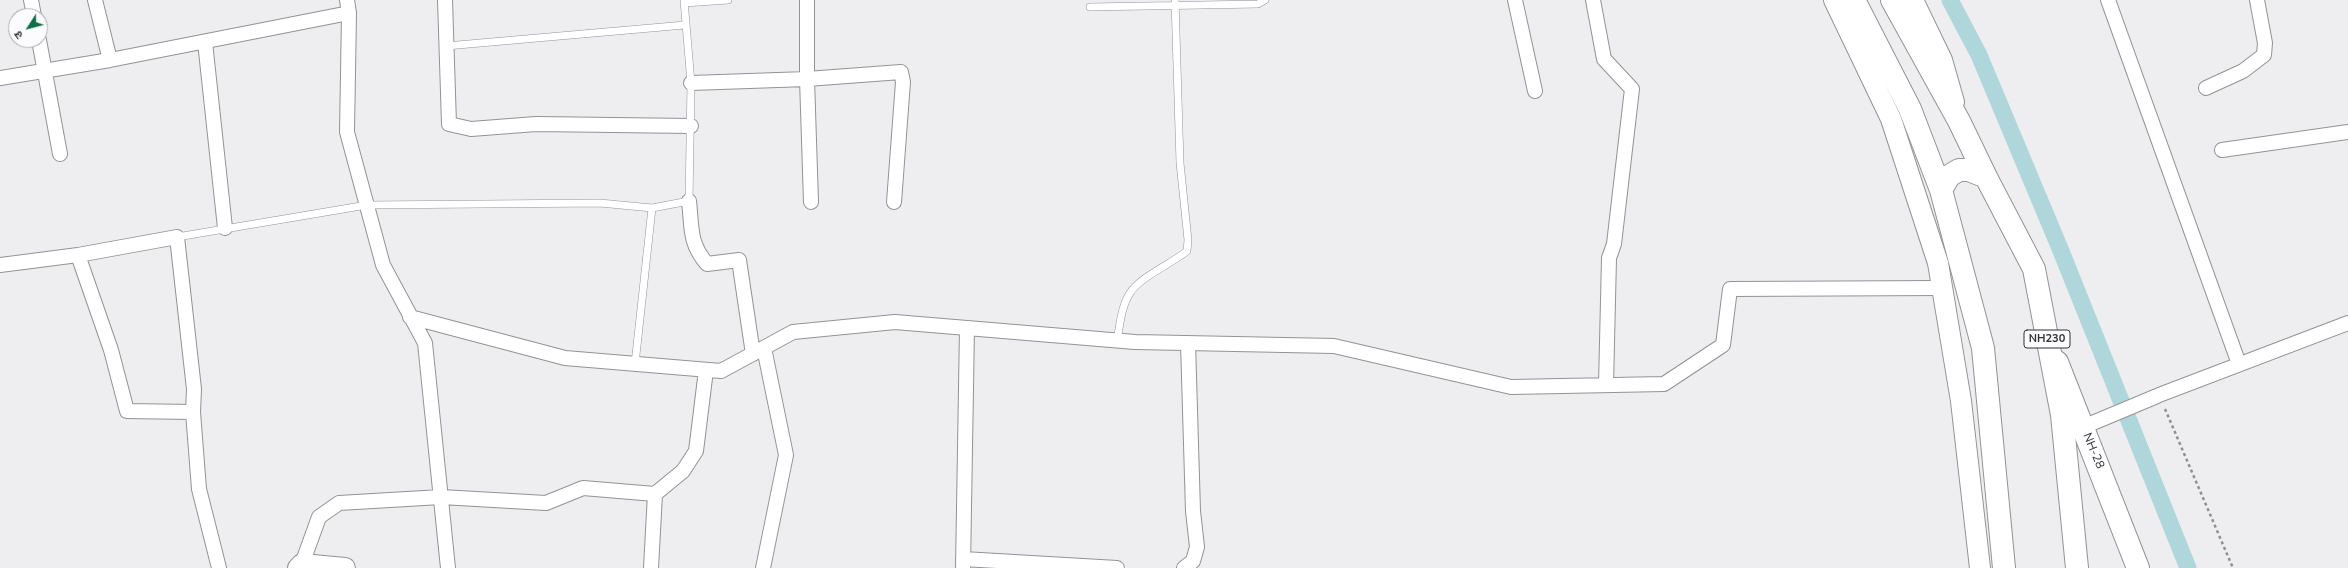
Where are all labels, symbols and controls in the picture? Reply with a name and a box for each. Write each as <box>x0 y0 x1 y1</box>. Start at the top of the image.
north arrow <box>8 8 48 48</box>
text: उ <box>11 28 27 42</box>
road number: NH230 <box>2024 330 2070 348</box>
street label: NH-28 <box>2079 431 2107 471</box>

